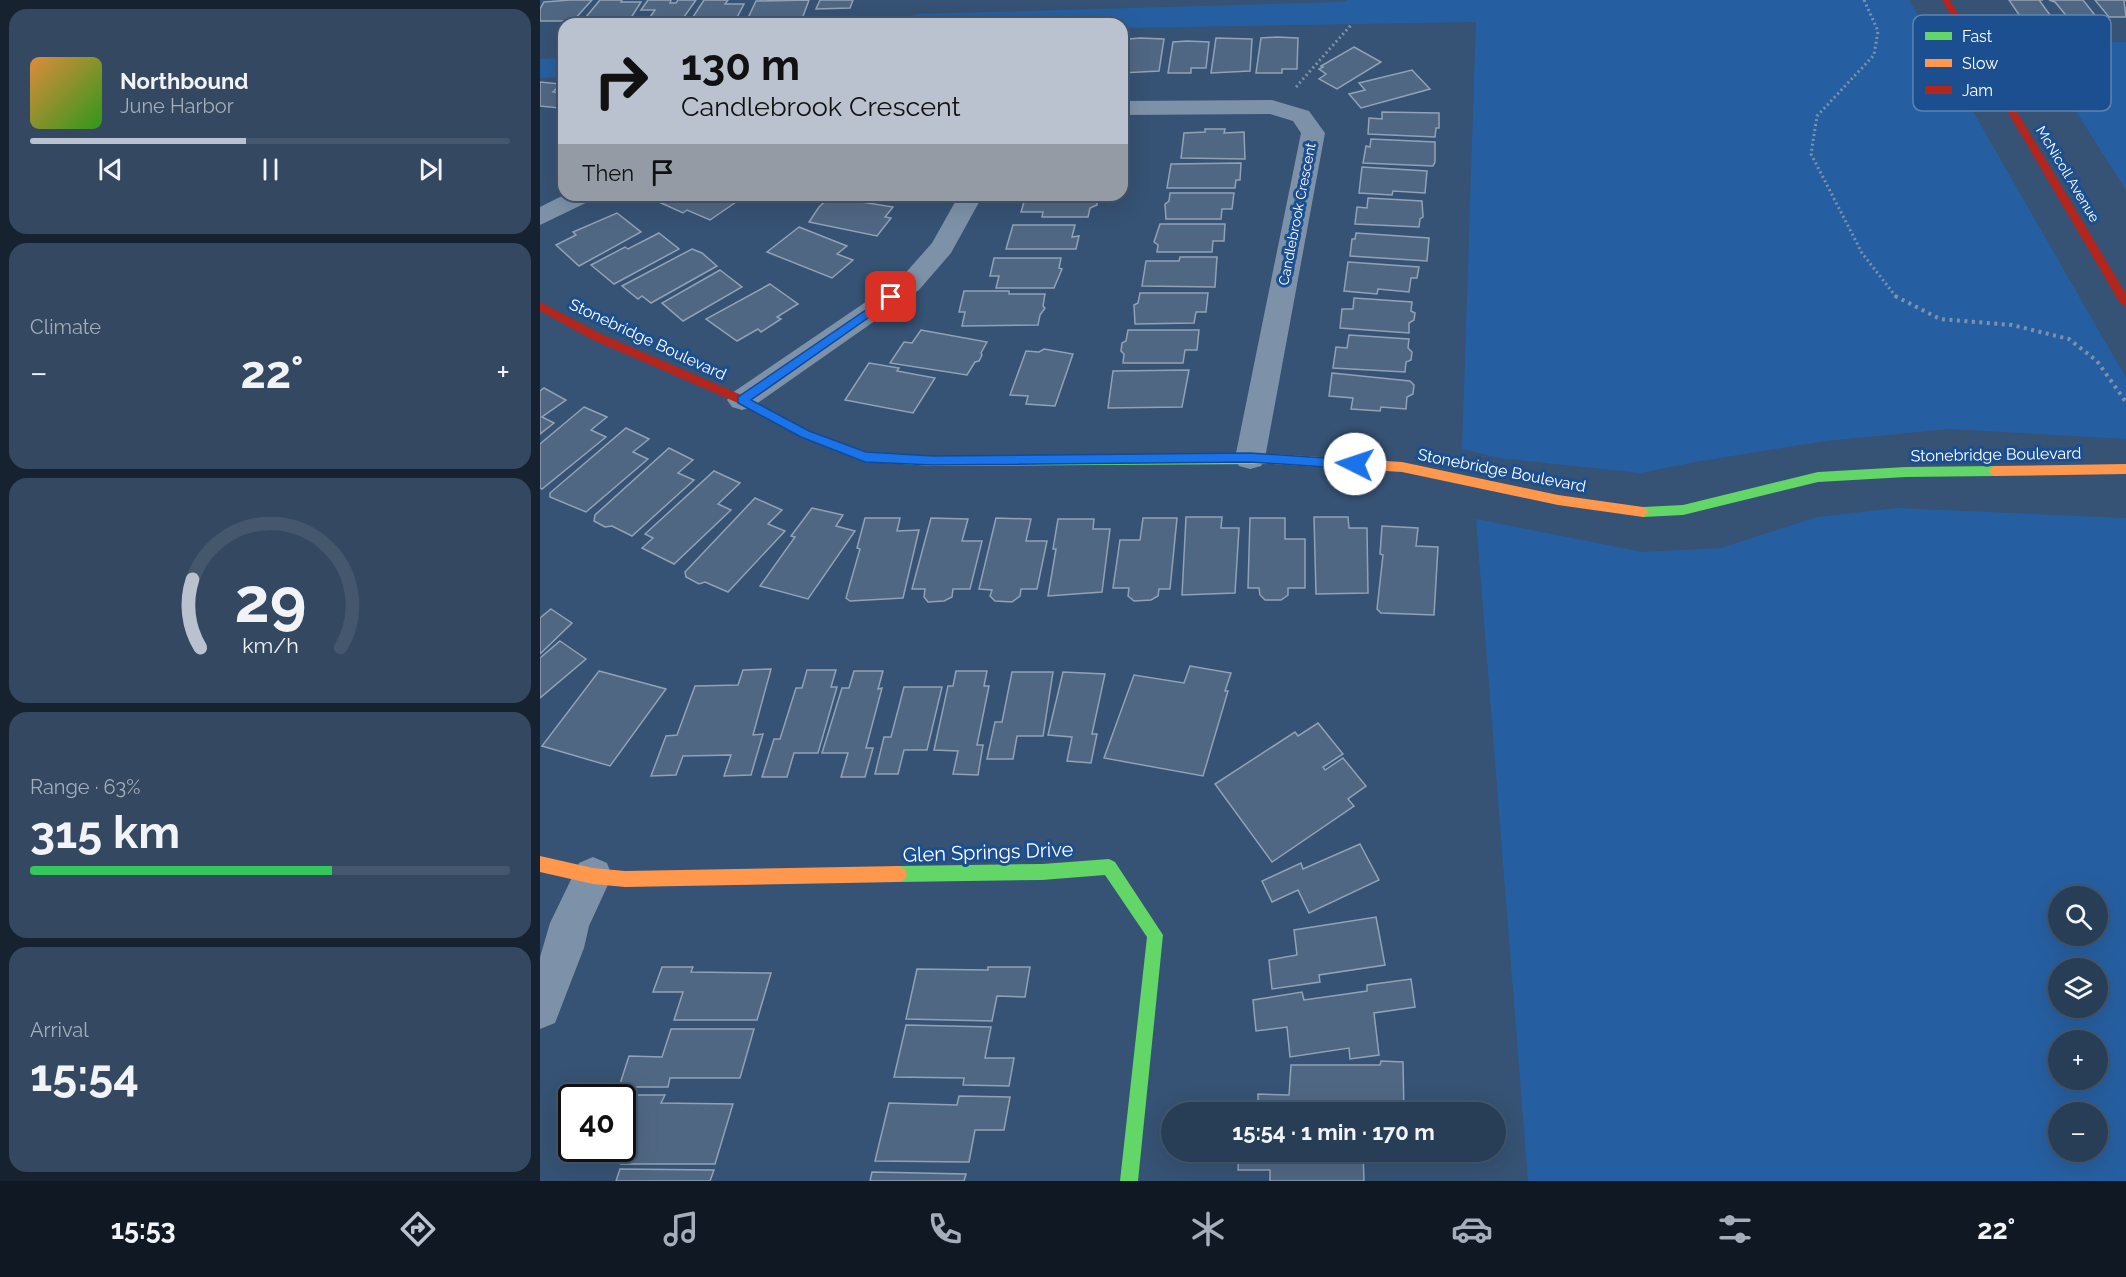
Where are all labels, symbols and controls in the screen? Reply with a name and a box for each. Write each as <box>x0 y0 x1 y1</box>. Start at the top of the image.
legend <box>1913 15 2111 111</box>
text: Fast <box>1962 27 1993 46</box>
text: 130 m <box>681 41 800 90</box>
icon: right <box>582 42 660 120</box>
text: Slow <box>1962 54 1998 73</box>
text: Northbound <box>120 68 249 94</box>
text: Jam <box>1962 81 1993 100</box>
text: Candlebrook Crescent <box>681 91 961 122</box>
text: June Harbor <box>120 94 234 118</box>
street label: McNicoll Avenue <box>2033 123 2103 225</box>
street label: Candlebrook Crescent <box>1275 141 1319 287</box>
icon: previous <box>94 153 127 186</box>
icon: pause <box>254 153 287 186</box>
icon: next <box>414 153 447 186</box>
icon: arrive <box>646 156 679 189</box>
text: Then <box>582 160 634 186</box>
pin <box>865 271 916 322</box>
icon: arrive <box>874 280 907 313</box>
street label: Stonebridge Boulevard <box>566 295 729 384</box>
text: Climate <box>30 315 101 339</box>
text: 22° <box>240 346 304 399</box>
text: − <box>30 353 48 392</box>
text: + <box>496 353 510 392</box>
position arrow <box>1323 432 1387 496</box>
street label: Stonebridge Boulevard <box>1910 444 2082 465</box>
street label: Stonebridge Boulevard <box>1416 445 1588 496</box>
text: 29 <box>234 563 306 637</box>
text: km/h <box>242 633 298 658</box>
text: Range · 63% <box>30 775 141 799</box>
text: 315 km <box>30 806 180 859</box>
street label: Glen Springs Drive <box>902 837 1074 867</box>
map controls <box>2048 886 2108 1162</box>
button: search <box>2048 886 2108 946</box>
button: layers <box>2048 958 2108 1018</box>
text: Arrival <box>30 1018 89 1042</box>
button: + <box>2048 1030 2108 1090</box>
text: 15:54 <box>30 1049 139 1102</box>
speed limit sign: 40 <box>558 1084 636 1162</box>
button: − <box>2048 1102 2108 1162</box>
text: 15:54 · 1 min · 170 m <box>1232 1119 1435 1145</box>
icon: directions <box>397 1208 439 1250</box>
icon: music <box>660 1208 702 1250</box>
icon: phone <box>924 1208 966 1250</box>
icon: climate <box>1187 1208 1229 1250</box>
icon: car <box>1451 1208 1493 1250</box>
icon: filters <box>1714 1208 1756 1250</box>
text: 15:53 <box>111 1214 176 1245</box>
text: 22° <box>1977 1214 2015 1245</box>

